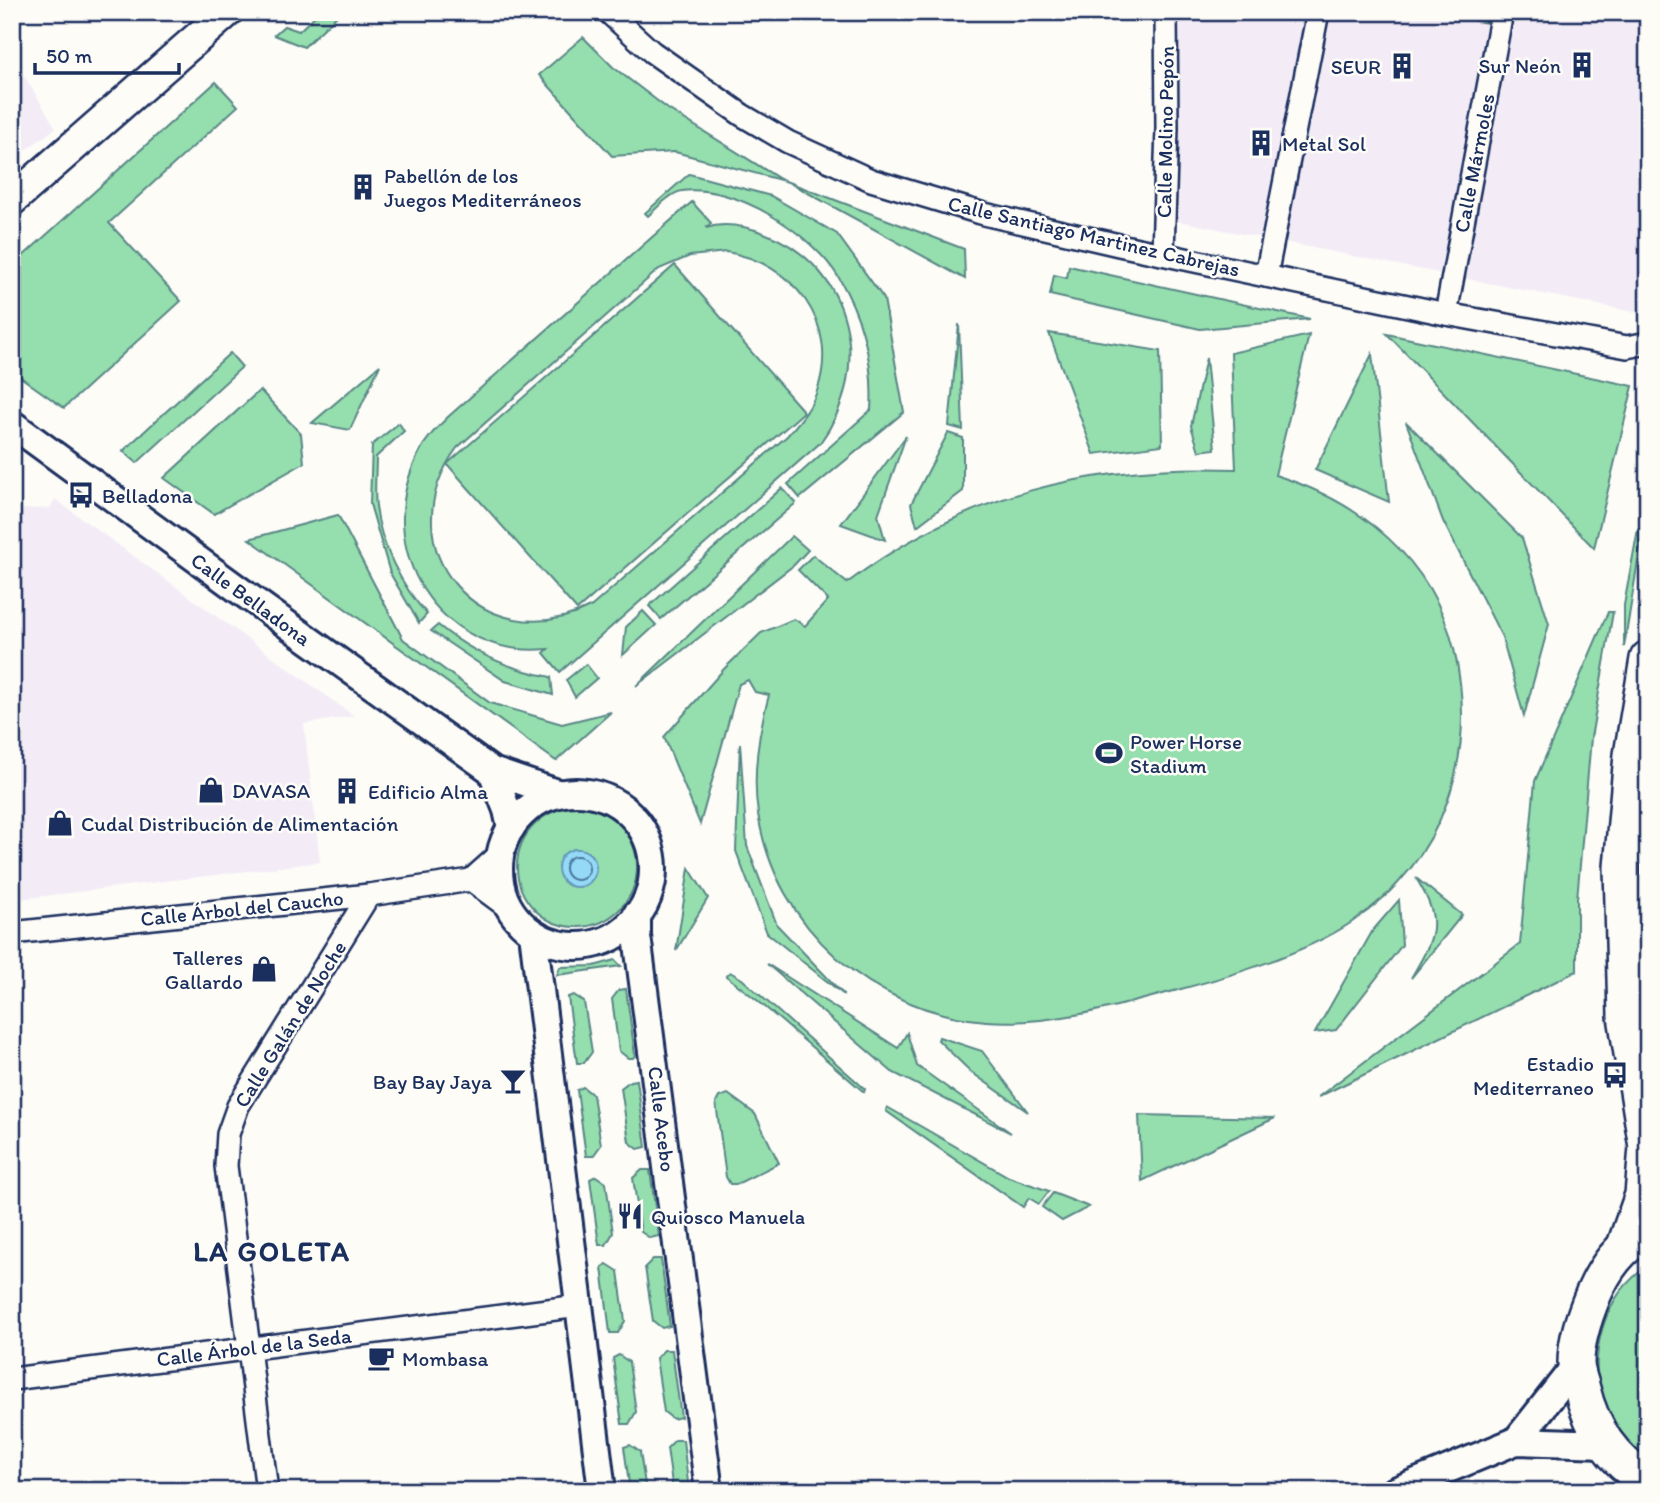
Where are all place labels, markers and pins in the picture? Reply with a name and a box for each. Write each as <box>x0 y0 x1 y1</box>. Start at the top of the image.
building icon: Sur Neón <box>1567 50 1597 80</box>
building icon: SEUR <box>1387 51 1417 81</box>
place label: Sur Neón <box>1478 53 1561 78</box>
place label: SEUR <box>1331 54 1381 79</box>
building icon: Metal Sol <box>1246 128 1276 158</box>
place label: Metal Sol <box>1282 131 1366 156</box>
place label: Pabellón de los Juegos Mediterráneos <box>384 163 582 212</box>
building icon: Pabellón de los Juegos Mediterráneos <box>348 172 378 202</box>
bus stop icon: Belladona <box>66 480 96 510</box>
place label: Belladona <box>102 483 193 508</box>
place label: Power Horse Stadium <box>1130 729 1242 778</box>
sports icon: Power Horse Stadium <box>1094 738 1124 768</box>
shop icon: DAVASA <box>196 775 226 805</box>
building icon: Edificio Alma <box>332 776 362 806</box>
place label: DAVASA <box>232 778 311 803</box>
place label: Edificio Alma <box>368 779 488 804</box>
shop icon: Cudal Distribución de Alimentación <box>45 808 75 838</box>
place label: Cudal Distribución de Alimentación <box>81 811 398 836</box>
place label: Talleres Gallardo <box>165 945 243 994</box>
shop icon: Talleres Gallardo <box>249 954 279 984</box>
place label: Estadio Mediterraneo <box>1473 1051 1594 1100</box>
bus stop icon: Estadio Mediterraneo <box>1600 1060 1630 1090</box>
bar icon: Bay Bay Jaya <box>498 1066 528 1096</box>
place label: Bay Bay Jaya <box>373 1069 492 1094</box>
restaurant icon: Quiosco Manuela <box>615 1201 645 1231</box>
place label: Quiosco Manuela <box>651 1204 805 1229</box>
cafe icon: Mombasa <box>366 1343 396 1373</box>
place label: Mombasa <box>402 1346 489 1371</box>

